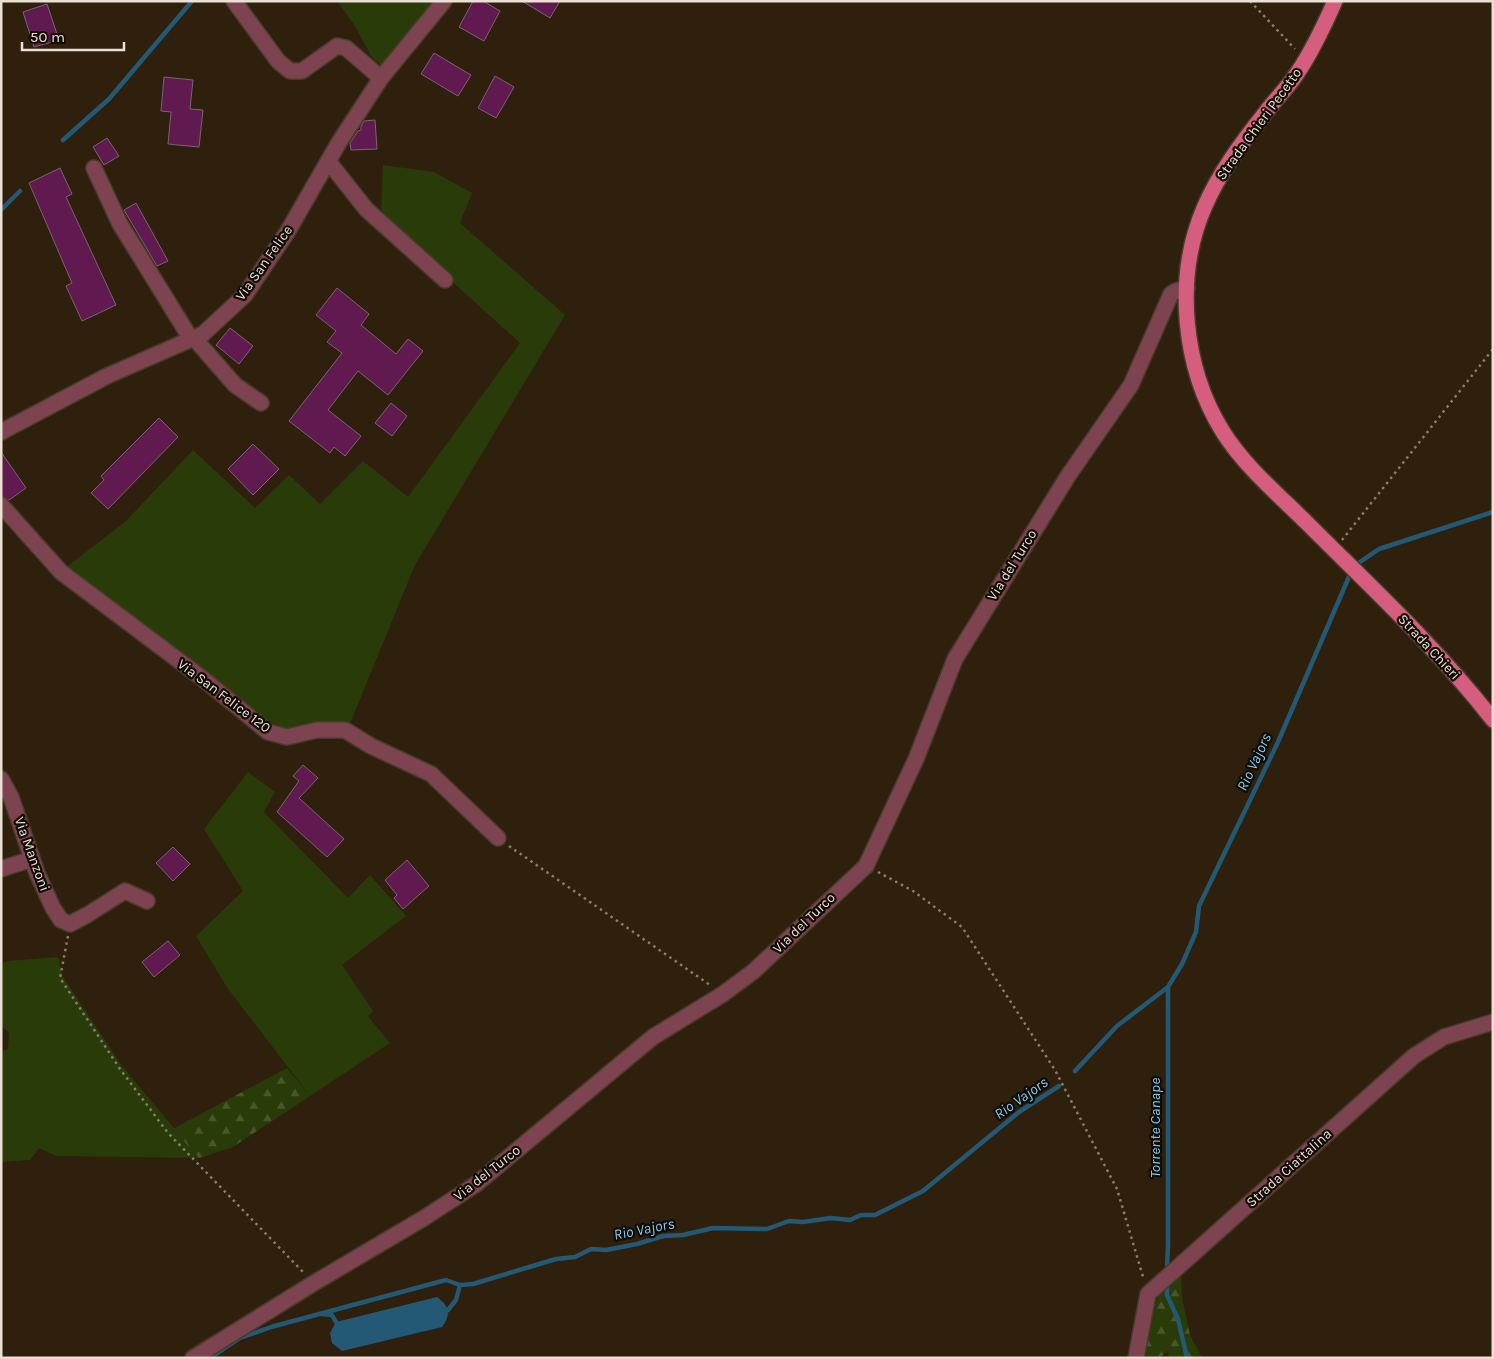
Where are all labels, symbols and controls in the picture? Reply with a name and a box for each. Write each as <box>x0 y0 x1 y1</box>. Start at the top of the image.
scale bar <box>22 20 125 52</box>
text: 50 m <box>30 28 65 46</box>
street label: Strada Chieri Pecetto <box>1213 65 1305 183</box>
street label: Via San Felice <box>232 222 296 304</box>
street label: Via del Turco <box>984 526 1040 604</box>
street label: Strada Chieri <box>1394 611 1464 683</box>
street label: Via San Felice 120 <box>174 655 274 737</box>
water label: Rio Vajors <box>1233 730 1275 794</box>
street label: Via Manzoni <box>11 814 53 894</box>
street label: Via del Turco <box>769 889 839 957</box>
water label: Rio Vajors <box>991 1073 1051 1123</box>
water label: Torrente Canape <box>1146 1078 1164 1178</box>
street label: Strada Ciattalina <box>1243 1125 1335 1211</box>
street label: Via del Turco <box>450 1142 524 1204</box>
water label: Rio Vajors <box>612 1214 676 1244</box>

